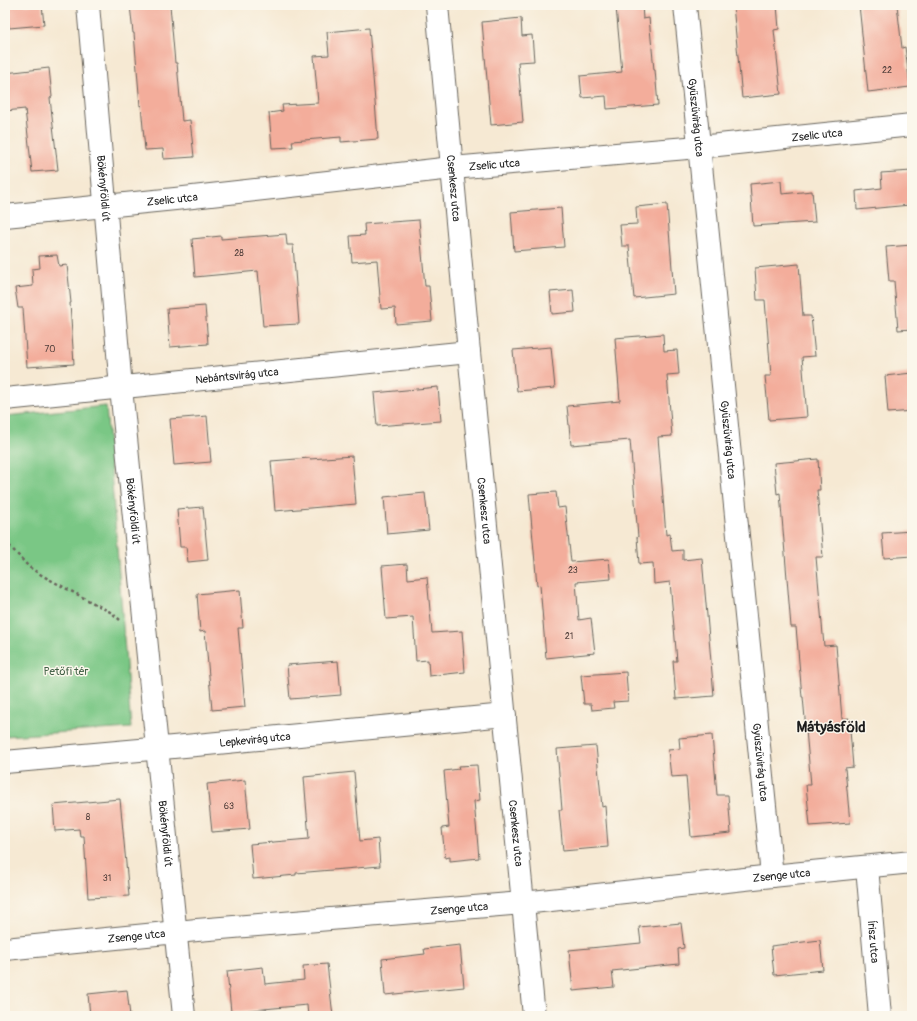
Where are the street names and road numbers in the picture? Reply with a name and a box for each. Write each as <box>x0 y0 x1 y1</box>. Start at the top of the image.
street label: Gyűszűvirág utca <box>685 78 706 157</box>
street label: Zselic utca <box>791 126 843 144</box>
street label: Csenkesz utca <box>444 154 463 222</box>
street label: Bökényföldi út <box>94 155 113 223</box>
street label: Zselic utca <box>468 156 520 174</box>
street label: Zselic utca <box>146 191 198 209</box>
street label: Nebántsvirág utca <box>195 365 279 387</box>
street label: Gyűszűvirág utca <box>718 400 738 480</box>
street label: Bökényföldi út <box>123 477 143 545</box>
street label: Csenkesz utca <box>474 477 494 545</box>
street label: Gyűszűvirág utca <box>750 722 771 802</box>
street label: Lepkevirág utca <box>219 730 291 750</box>
street label: Csenkesz utca <box>506 799 525 867</box>
street label: Bökényföldi út <box>155 800 175 868</box>
street label: Zsenge utca <box>752 866 811 885</box>
street label: Zsenge utca <box>430 900 489 918</box>
street label: Írisz utca <box>865 920 881 964</box>
street label: Zsenge utca <box>107 927 166 946</box>

